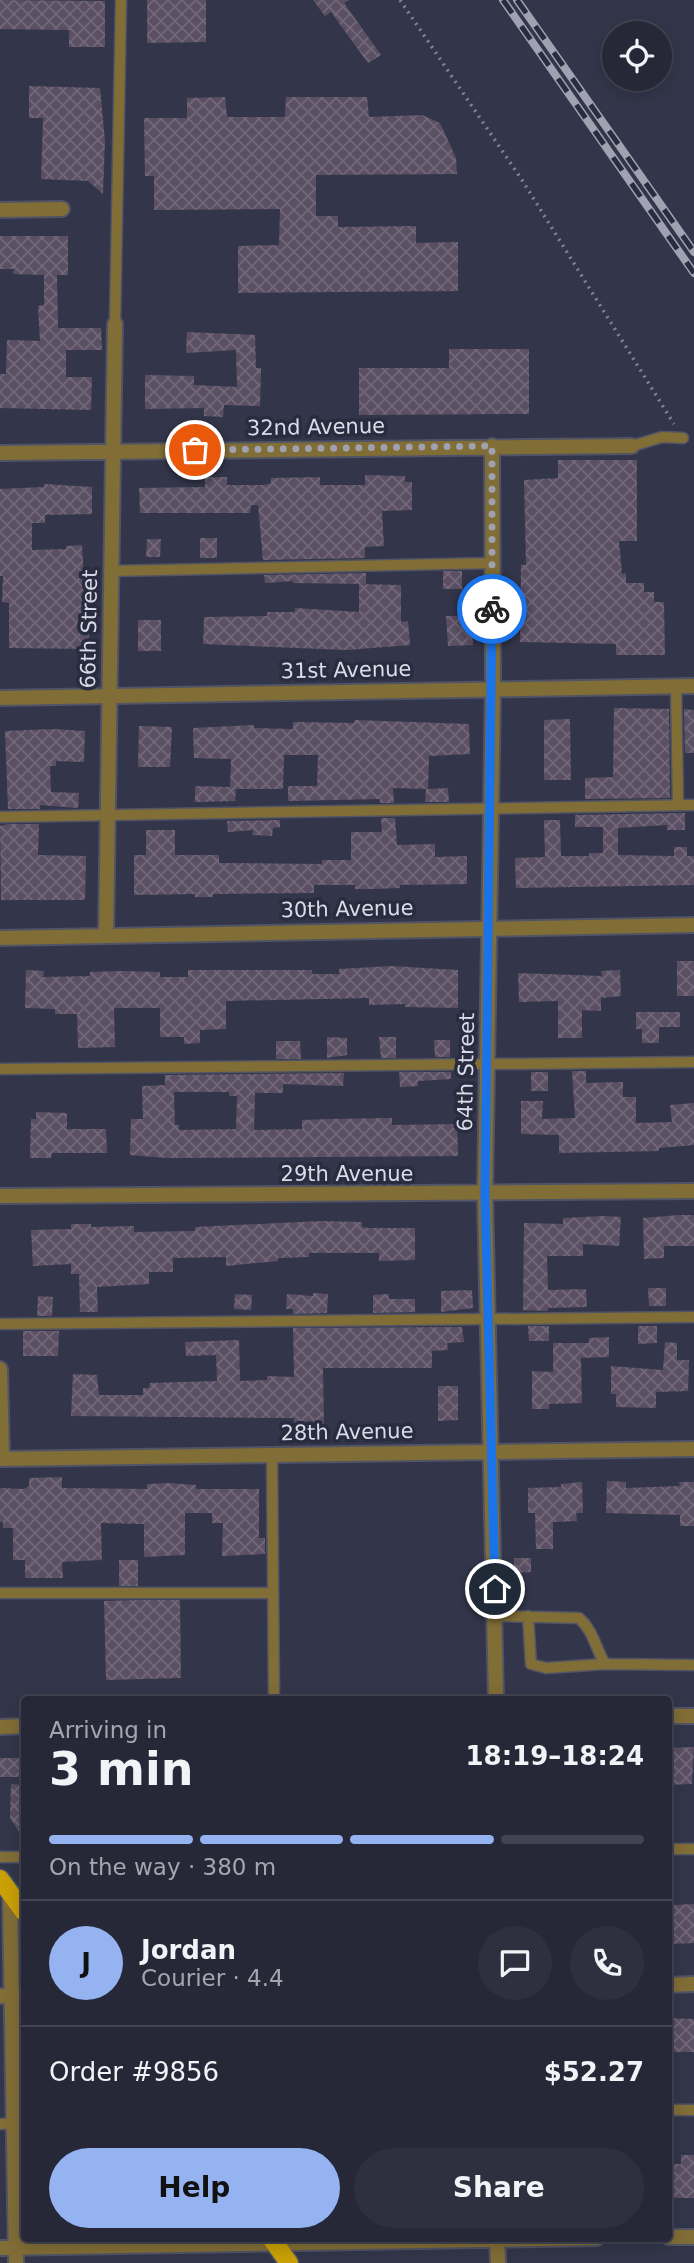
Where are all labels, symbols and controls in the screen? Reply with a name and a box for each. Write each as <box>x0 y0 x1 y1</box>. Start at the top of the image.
map controls <box>602 21 672 91</box>
button: locate <box>602 21 672 91</box>
street label: 32nd Avenue <box>247 414 385 440</box>
pin <box>165 420 225 480</box>
icon: bag <box>176 431 214 469</box>
street label: 66th Street <box>76 569 102 689</box>
courier <box>457 574 527 644</box>
icon: bike <box>473 590 511 628</box>
street label: 31st Avenue <box>281 657 411 683</box>
street label: 30th Avenue <box>280 896 414 922</box>
street label: 64th Street <box>453 1012 479 1132</box>
street label: 29th Avenue <box>281 1162 413 1186</box>
street label: 28th Avenue <box>280 1419 414 1445</box>
pin <box>465 1559 525 1619</box>
icon: home <box>476 1570 514 1608</box>
text: Arriving in <box>49 1717 167 1743</box>
text: 18:19–18:24 <box>465 1741 644 1771</box>
text: 3 min <box>49 1742 193 1796</box>
text: On the way · 380 m <box>49 1854 276 1880</box>
button: chat <box>478 1926 552 2000</box>
button: phone <box>570 1926 644 2000</box>
text: Jordan <box>141 1935 236 1965</box>
text: J <box>81 1948 91 1978</box>
text: Courier · 4.4 <box>141 1965 284 1991</box>
text: Order #9856 <box>49 2057 219 2087</box>
text: $52.27 <box>544 2057 644 2087</box>
button: Help <box>49 2148 340 2228</box>
button: Share <box>354 2148 644 2228</box>

